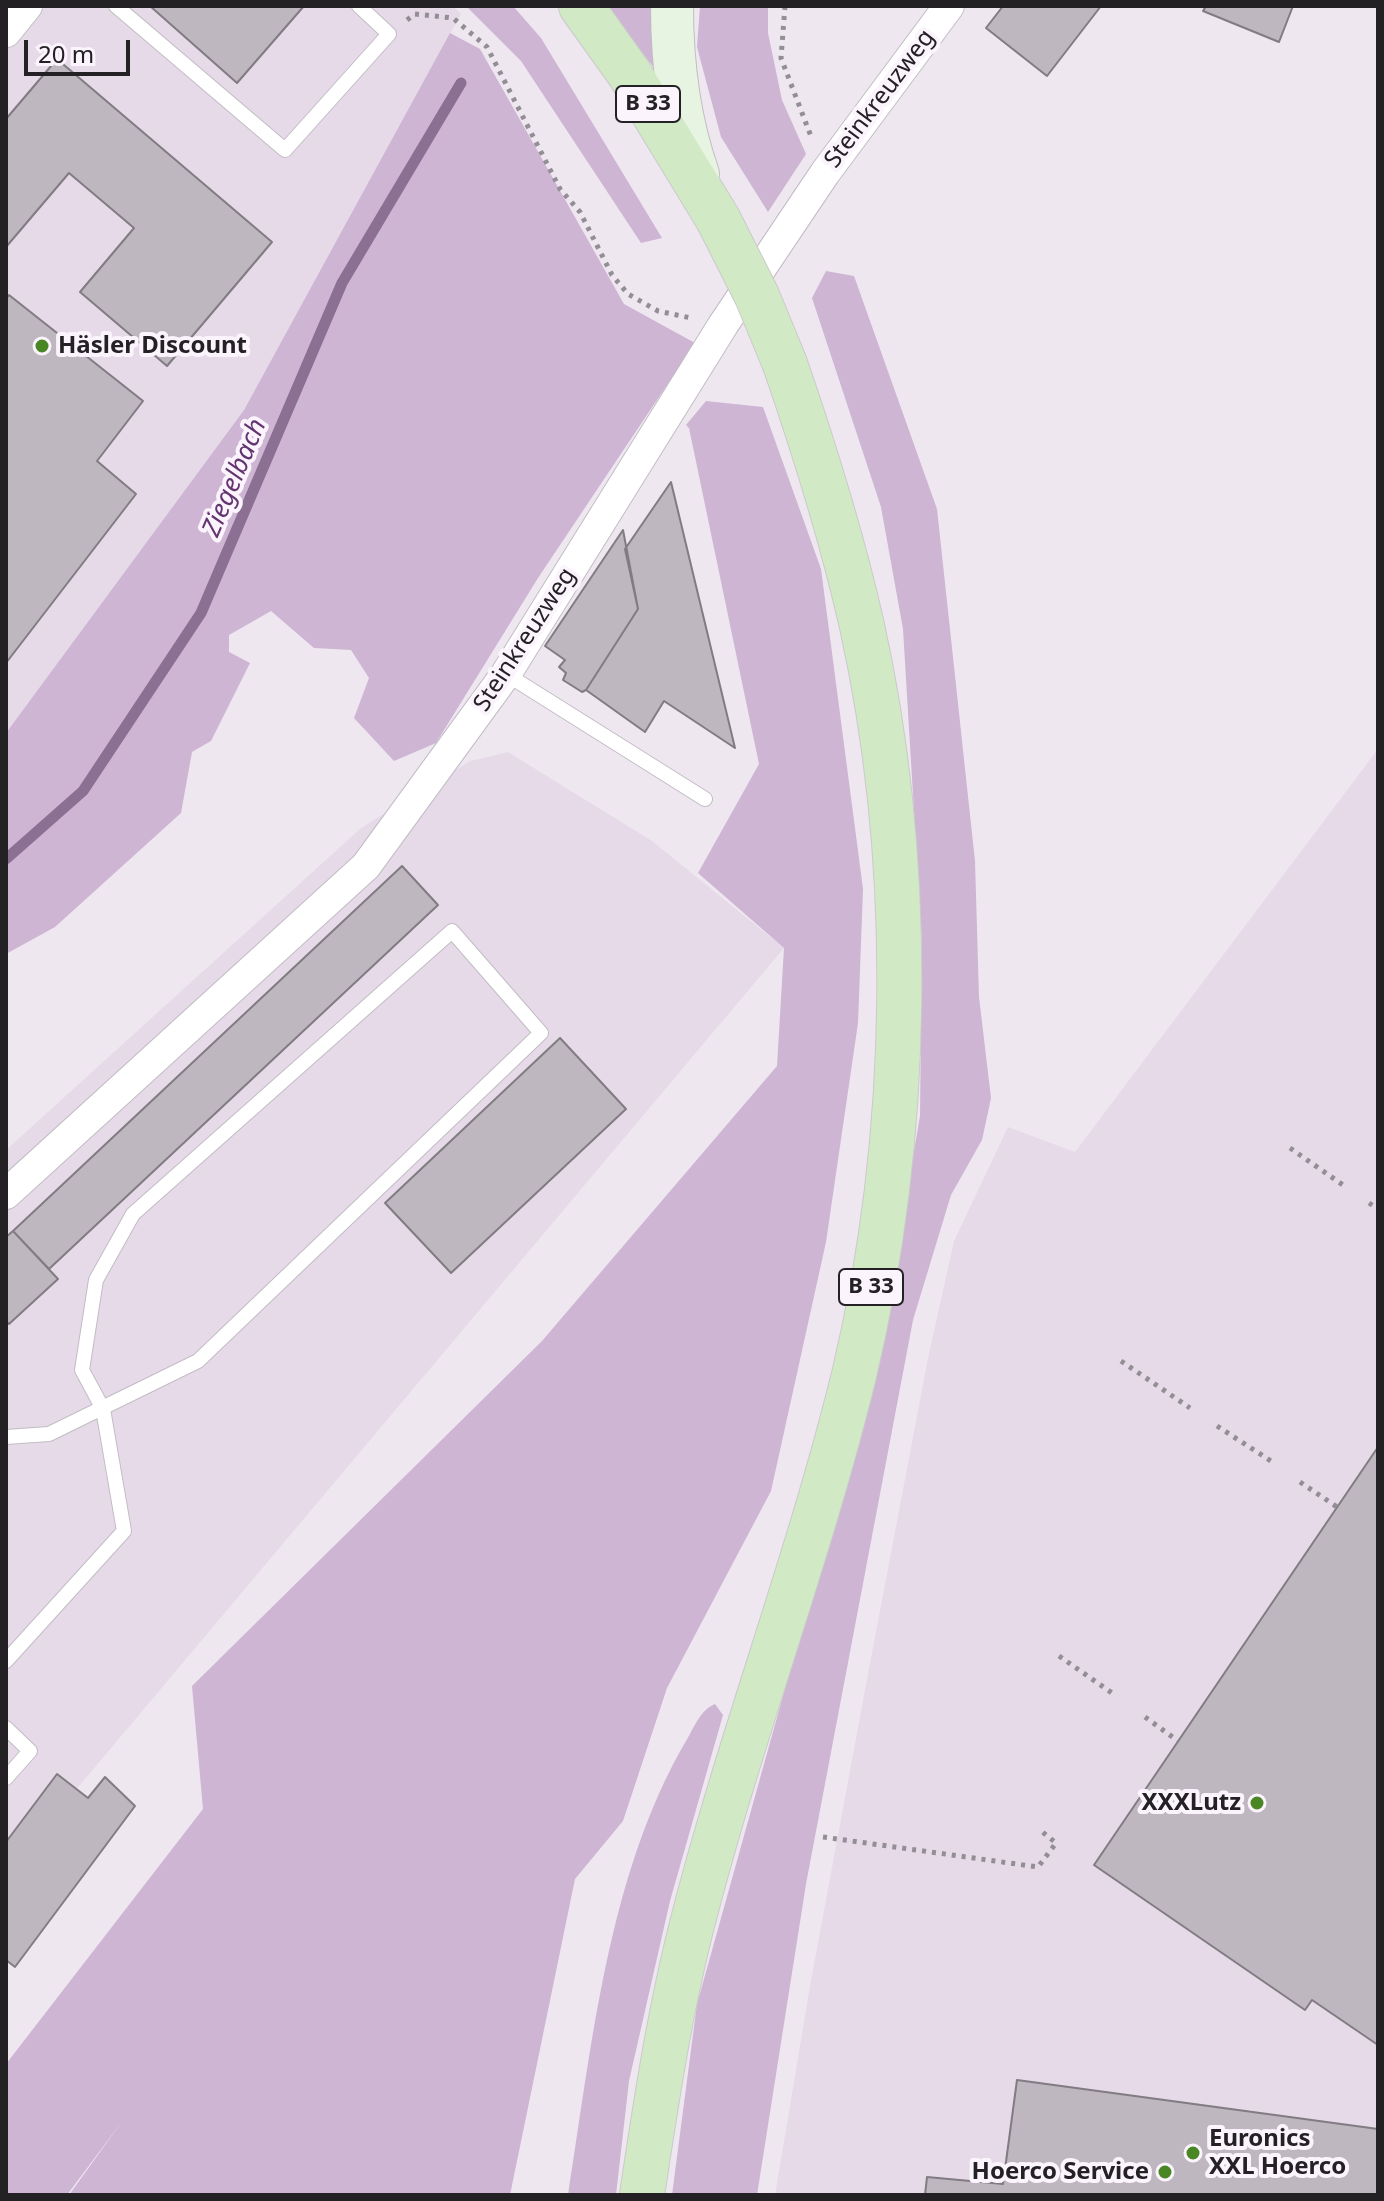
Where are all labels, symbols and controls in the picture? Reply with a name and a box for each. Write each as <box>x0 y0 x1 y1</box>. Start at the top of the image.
scale bar <box>28 24 134 74</box>
street label: Steinkreuzweg <box>819 24 941 174</box>
text: 20 m <box>38 37 94 70</box>
road number: B 33 <box>616 86 680 122</box>
place label: Häsler Discount <box>58 332 247 360</box>
marker: Häsler Discount <box>33 337 51 355</box>
water label: Ziegelbach <box>196 414 274 542</box>
street label: Steinkreuzweg <box>468 563 582 717</box>
road number: B 33 <box>839 1269 903 1305</box>
place label: XXXLutz <box>1141 1789 1241 1817</box>
marker: XXXLutz <box>1248 1794 1266 1812</box>
place label: Euronics XXL Hoerco <box>1209 2125 1346 2181</box>
marker: Euronics XXL Hoerco <box>1184 2144 1202 2162</box>
place label: Hoerco Service <box>972 2158 1149 2186</box>
marker: Hoerco Service <box>1156 2163 1174 2181</box>

